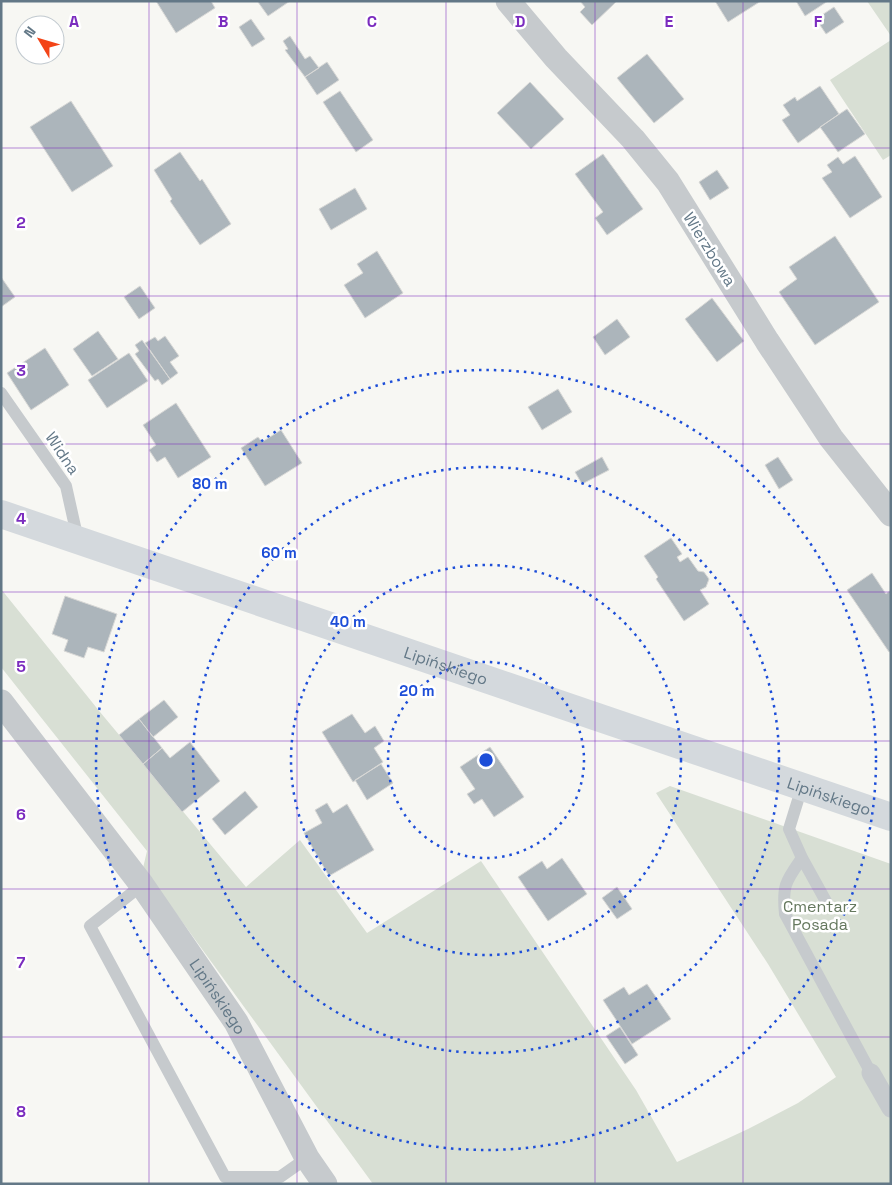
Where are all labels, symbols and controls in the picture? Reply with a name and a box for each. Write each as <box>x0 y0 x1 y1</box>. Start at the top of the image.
text: A <box>69 11 79 32</box>
text: B <box>218 11 228 32</box>
text: C <box>367 11 377 32</box>
text: D <box>515 11 525 32</box>
text: E <box>665 11 674 32</box>
text: F <box>814 11 823 32</box>
north arrow <box>15 15 65 65</box>
text: N <box>20 23 40 41</box>
street label: Wierzbowa <box>678 208 741 290</box>
text: 2 <box>16 212 26 233</box>
text: 3 <box>16 360 26 381</box>
street label: Widna <box>41 428 84 479</box>
text: 80 m <box>192 474 228 493</box>
text: 4 <box>16 508 26 529</box>
text: 60 m <box>261 543 297 562</box>
text: 40 m <box>330 612 366 631</box>
street label: Lipińskiego <box>401 642 490 690</box>
text: 5 <box>16 656 26 677</box>
text: 20 m <box>399 681 435 700</box>
centre of rings <box>477 751 495 769</box>
street label: Lipińskiego <box>784 772 874 820</box>
text: 6 <box>16 804 26 825</box>
park label: Cmentarz Posada <box>783 896 857 935</box>
text: 7 <box>17 952 26 973</box>
street label: Lipińskiego <box>185 955 251 1038</box>
text: 8 <box>16 1101 26 1122</box>

